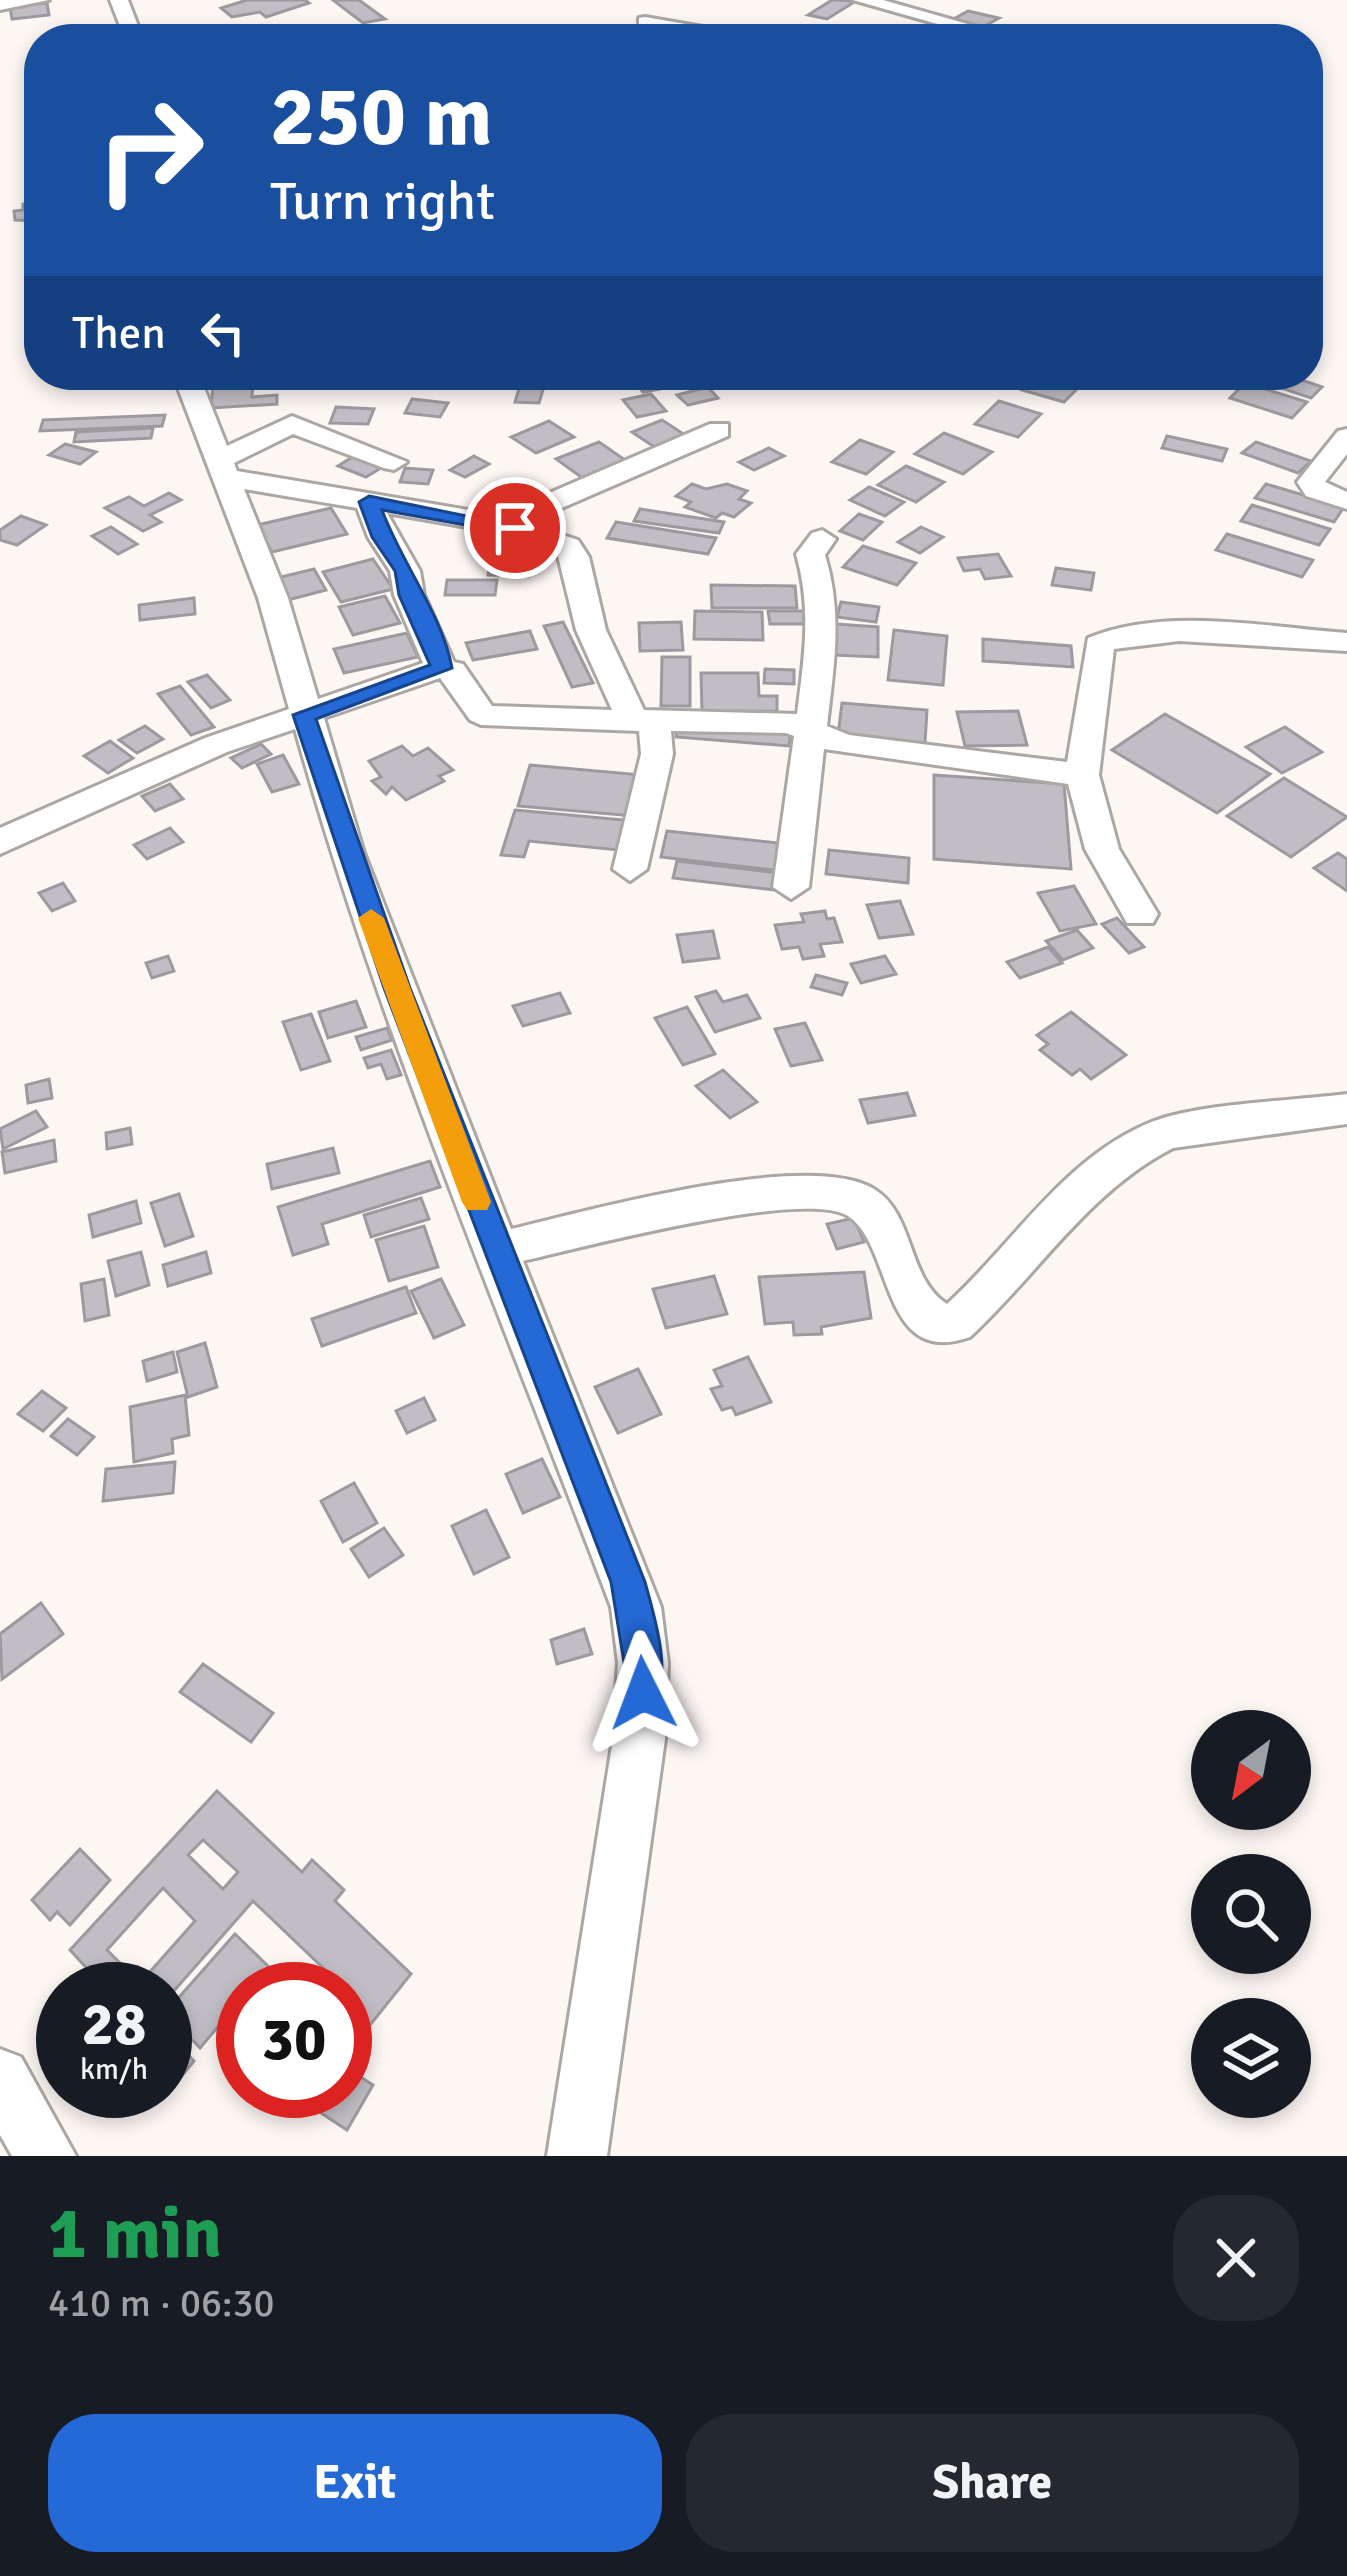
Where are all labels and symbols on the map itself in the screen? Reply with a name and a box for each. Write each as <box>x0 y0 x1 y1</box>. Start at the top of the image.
pin <box>464 477 566 579</box>
position arrow <box>580 1630 706 1756</box>
north arrow <box>1191 1710 1311 1830</box>
speed limit sign: 30 <box>216 1962 372 2118</box>

